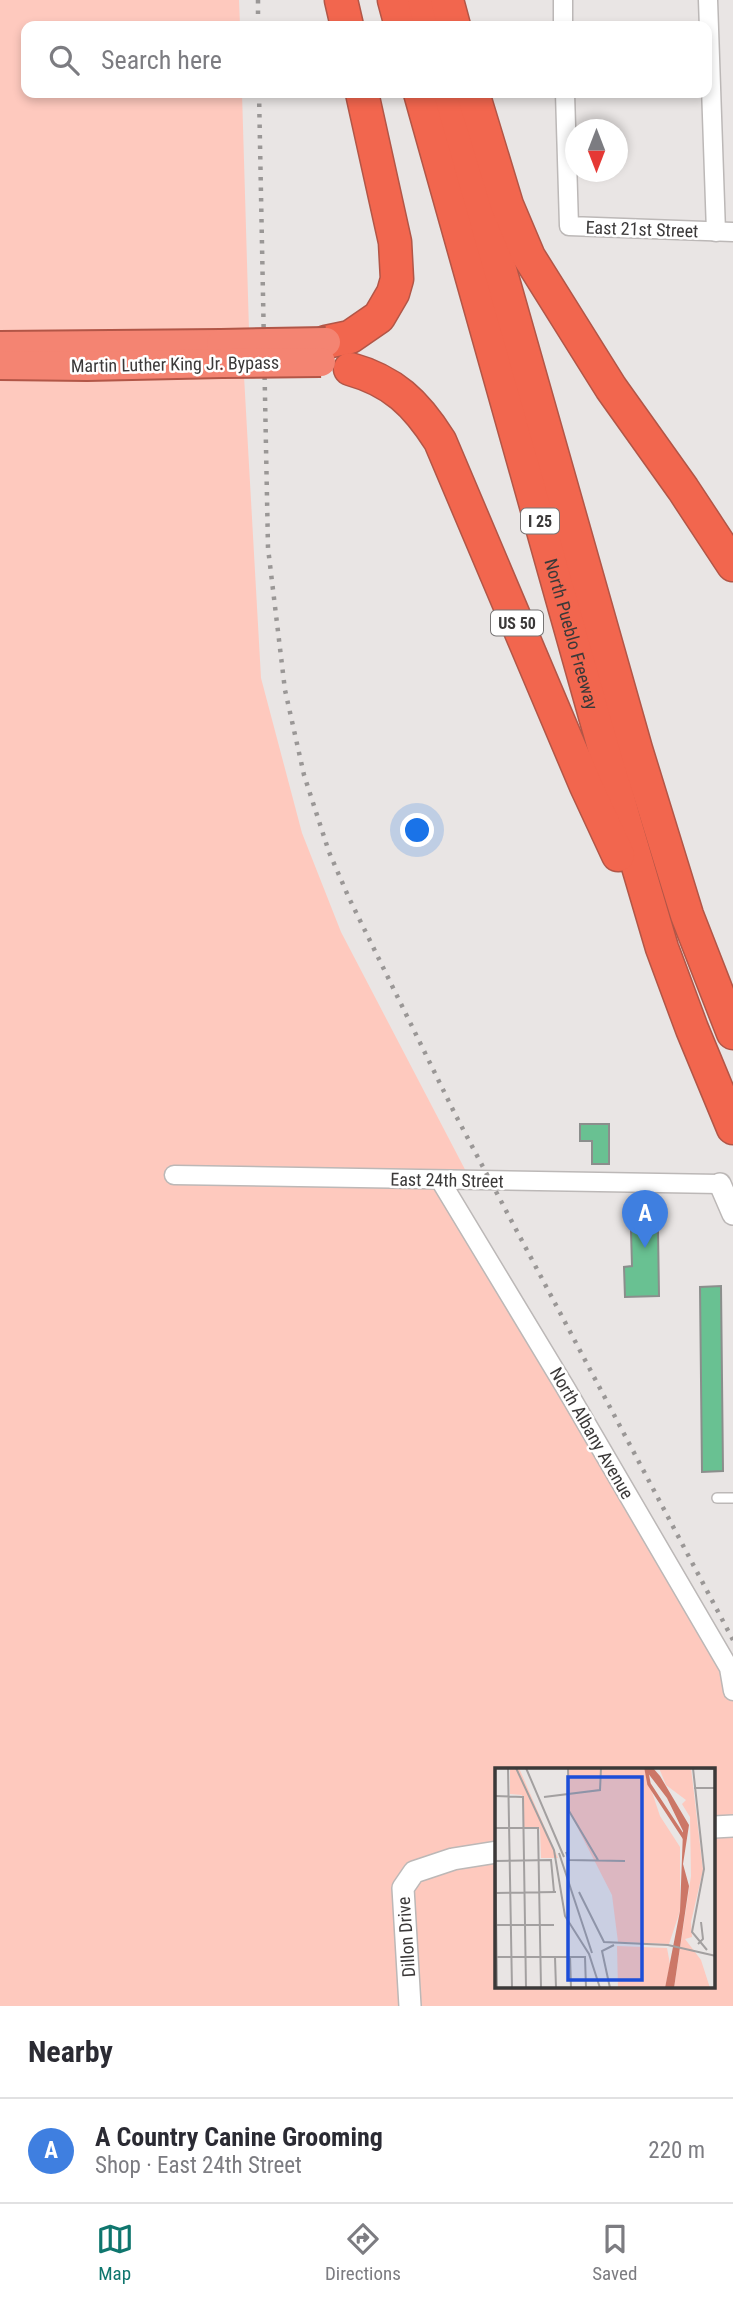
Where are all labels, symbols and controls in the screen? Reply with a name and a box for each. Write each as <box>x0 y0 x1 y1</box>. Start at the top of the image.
search box <box>21 21 712 98</box>
icon: search <box>45 41 83 79</box>
text: Search here <box>101 45 222 75</box>
north arrow <box>565 119 628 182</box>
street label: East 21st Street <box>585 217 699 241</box>
street label: Martin Luther King Jr. Bypass <box>71 352 279 376</box>
road number: I 25 <box>521 508 559 534</box>
street label: North Pueblo Freeway <box>541 556 603 712</box>
road number: US 50 <box>491 610 543 636</box>
your location <box>400 813 434 847</box>
street label: East 24th Street <box>390 1169 504 1191</box>
pin: A <box>622 1190 668 1248</box>
street label: North Albany Avenue <box>546 1363 638 1503</box>
inset map <box>495 1768 716 1988</box>
street label: Dillon Drive <box>393 1896 419 1978</box>
text: Nearby <box>28 2034 113 2069</box>
text: A Country Canine Grooming <box>95 2122 383 2152</box>
text: A <box>44 2137 58 2164</box>
text: 220 m <box>648 2137 705 2164</box>
text: Shop · East 24th Street <box>95 2152 302 2179</box>
tab: Map <box>96 2220 134 2285</box>
tab: Directions <box>325 2220 401 2285</box>
tab: Saved <box>592 2220 637 2285</box>

